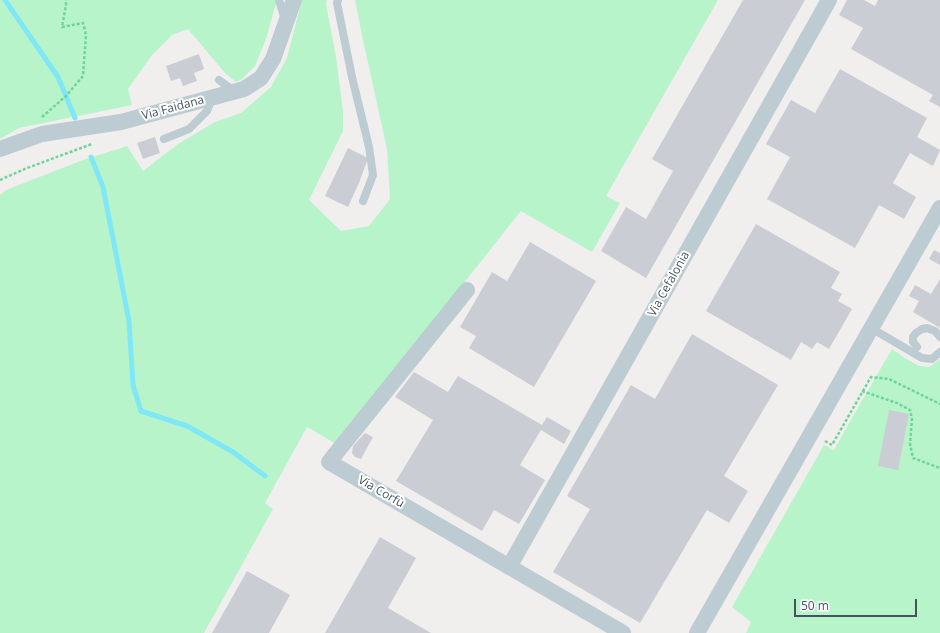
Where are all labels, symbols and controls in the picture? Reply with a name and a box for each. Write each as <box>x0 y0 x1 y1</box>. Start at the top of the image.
street label: Via Faidana <box>140 93 206 123</box>
street label: Via Cefalonia <box>645 249 693 319</box>
street label: Via Corfù <box>355 473 407 511</box>
scale bar <box>796 591 919 617</box>
text: 50 m <box>801 597 829 614</box>

